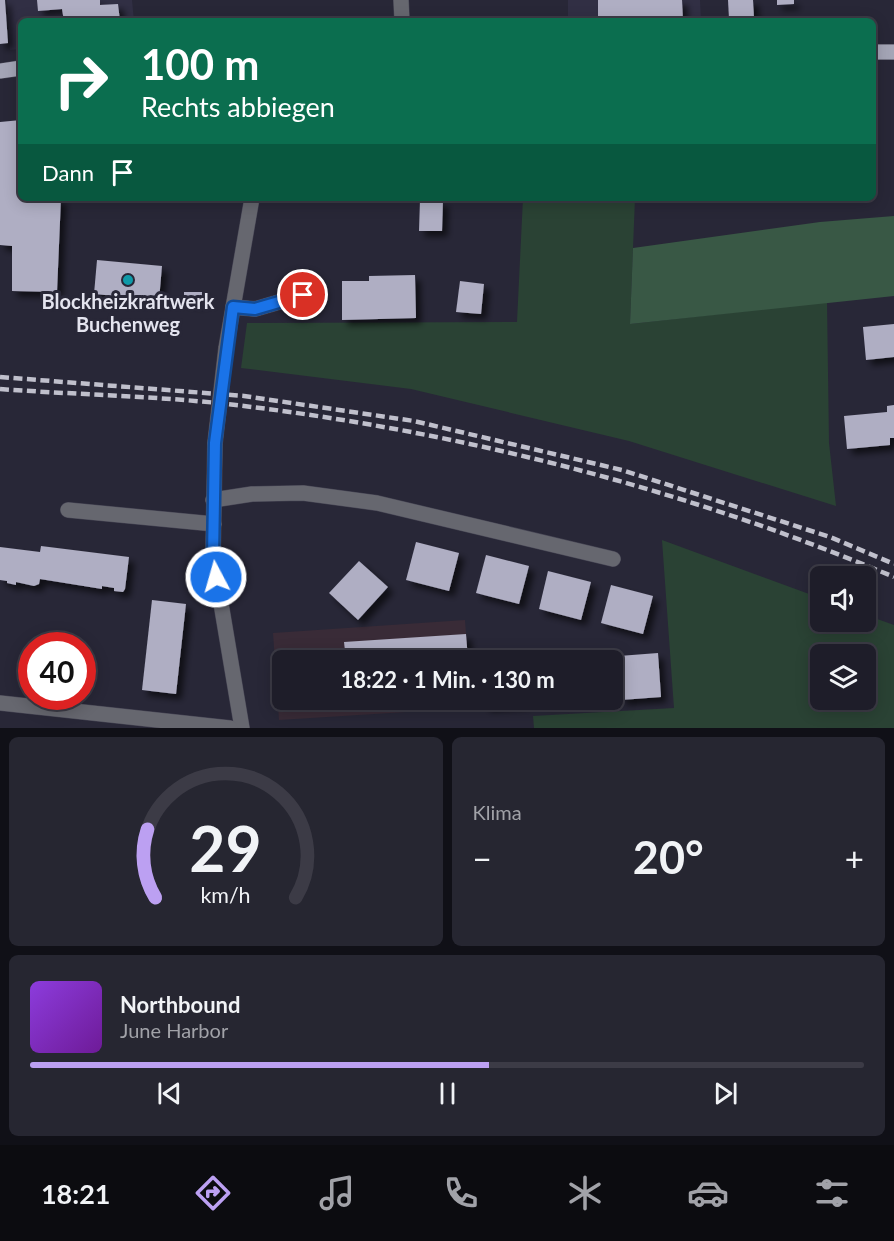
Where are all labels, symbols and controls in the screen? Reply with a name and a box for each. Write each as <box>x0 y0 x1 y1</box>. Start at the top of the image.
text: 100 m <box>141 39 259 89</box>
icon: right <box>42 42 120 120</box>
text: Rechts abbiegen <box>141 90 335 123</box>
icon: arrive <box>106 156 139 189</box>
text: Dann <box>42 159 94 186</box>
pin <box>277 269 328 320</box>
marker: Blockheizkraftwerk Buchenweg <box>121 273 135 287</box>
icon: arrive <box>286 278 319 311</box>
place label: Blockheizkraftwerk Buchenweg <box>42 289 215 336</box>
position arrow <box>184 545 248 609</box>
map controls <box>810 566 876 710</box>
button: sound <box>810 566 876 632</box>
speed limit sign: 40 <box>18 632 96 710</box>
button: layers <box>810 644 876 710</box>
text: 18:22 · 1 Min. · 130 m <box>340 666 555 693</box>
text: Klima <box>473 800 522 824</box>
text: 29 <box>190 810 262 885</box>
text: 20° <box>633 830 704 884</box>
text: − <box>473 838 492 878</box>
text: + <box>845 838 864 878</box>
text: km/h <box>201 883 251 909</box>
text: Northbound <box>120 991 240 1018</box>
text: June Harbor <box>120 1018 228 1042</box>
icon: previous <box>153 1077 186 1110</box>
icon: pause <box>431 1077 464 1110</box>
icon: next <box>709 1077 742 1110</box>
icon: directions <box>192 1172 234 1214</box>
icon: music <box>316 1172 358 1214</box>
icon: phone <box>440 1172 482 1214</box>
icon: climate <box>564 1172 606 1214</box>
icon: car <box>687 1172 729 1214</box>
icon: filters <box>811 1172 853 1214</box>
text: 18:21 <box>41 1177 110 1210</box>

